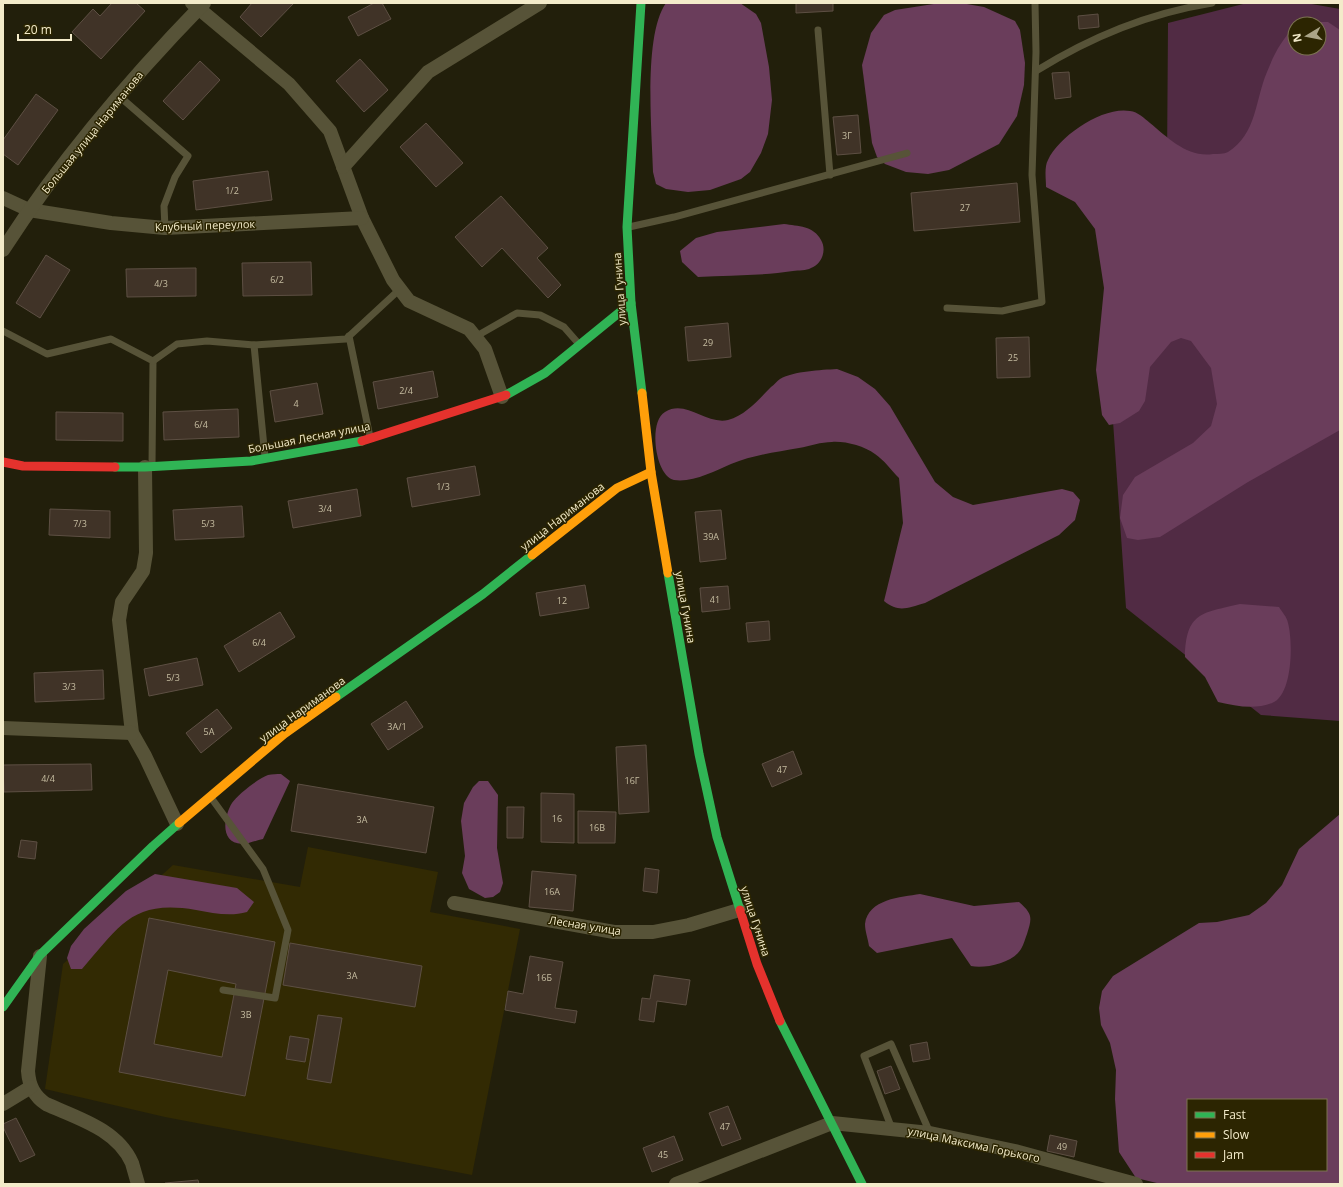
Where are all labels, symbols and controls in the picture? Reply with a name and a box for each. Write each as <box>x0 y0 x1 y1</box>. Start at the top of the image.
scale bar <box>18 16 71 42</box>
north arrow <box>1287 16 1327 56</box>
text: 20 m <box>24 21 52 38</box>
text: N <box>1288 32 1305 44</box>
street label: Большая улица Нариманова <box>38 68 146 196</box>
house number: 3Г <box>842 129 852 142</box>
house number: 1/2 <box>225 184 239 197</box>
house number: 27 <box>960 201 970 214</box>
street label: Клубный переулок <box>155 216 256 234</box>
street label: улица Гунина <box>609 252 629 326</box>
house number: 6/2 <box>270 273 284 286</box>
house number: 4/3 <box>154 277 168 290</box>
house number: 29 <box>703 336 713 349</box>
house number: 25 <box>1008 351 1018 364</box>
house number: 2/4 <box>399 384 413 397</box>
house number: 4 <box>293 397 299 410</box>
house number: 6/4 <box>194 418 208 431</box>
street label: Большая Лесная улица <box>247 418 371 456</box>
street label: улица Нариманова <box>517 478 607 554</box>
house number: 1/3 <box>436 480 450 493</box>
house number: 3/4 <box>318 502 332 515</box>
house number: 7/3 <box>73 517 87 530</box>
house number: 5/3 <box>201 517 215 530</box>
house number: 39А <box>703 530 719 543</box>
street label: улица Гунина <box>672 570 700 644</box>
house number: 41 <box>710 593 720 606</box>
house number: 12 <box>557 594 567 607</box>
house number: 6/4 <box>252 636 266 649</box>
house number: 5/3 <box>166 671 180 684</box>
street label: улица Нариманова <box>256 673 348 745</box>
house number: 3/3 <box>62 680 76 693</box>
house number: 3А/1 <box>387 720 407 733</box>
house number: 5А <box>204 725 215 738</box>
house number: 47 <box>777 763 787 776</box>
house number: 4/4 <box>41 772 55 785</box>
house number: 16Г <box>625 774 640 787</box>
house number: 16 <box>552 812 562 825</box>
house number: 3А <box>357 813 368 826</box>
house number: 16В <box>589 821 605 834</box>
street label: улица Гунина <box>738 884 774 958</box>
house number: 16А <box>544 885 560 898</box>
street label: Лесная улица <box>548 912 622 938</box>
house number: 3А <box>347 969 358 982</box>
house number: 16Б <box>536 971 552 984</box>
house number: 3В <box>241 1008 252 1021</box>
legend <box>1187 1099 1327 1171</box>
text: Fast <box>1223 1106 1246 1123</box>
house number: 47 <box>720 1120 730 1133</box>
street label: улица Максима Горького <box>906 1123 1042 1165</box>
text: Slow <box>1223 1126 1250 1143</box>
house number: 49 <box>1057 1140 1067 1153</box>
text: Jam <box>1222 1146 1244 1163</box>
house number: 45 <box>658 1148 668 1161</box>

